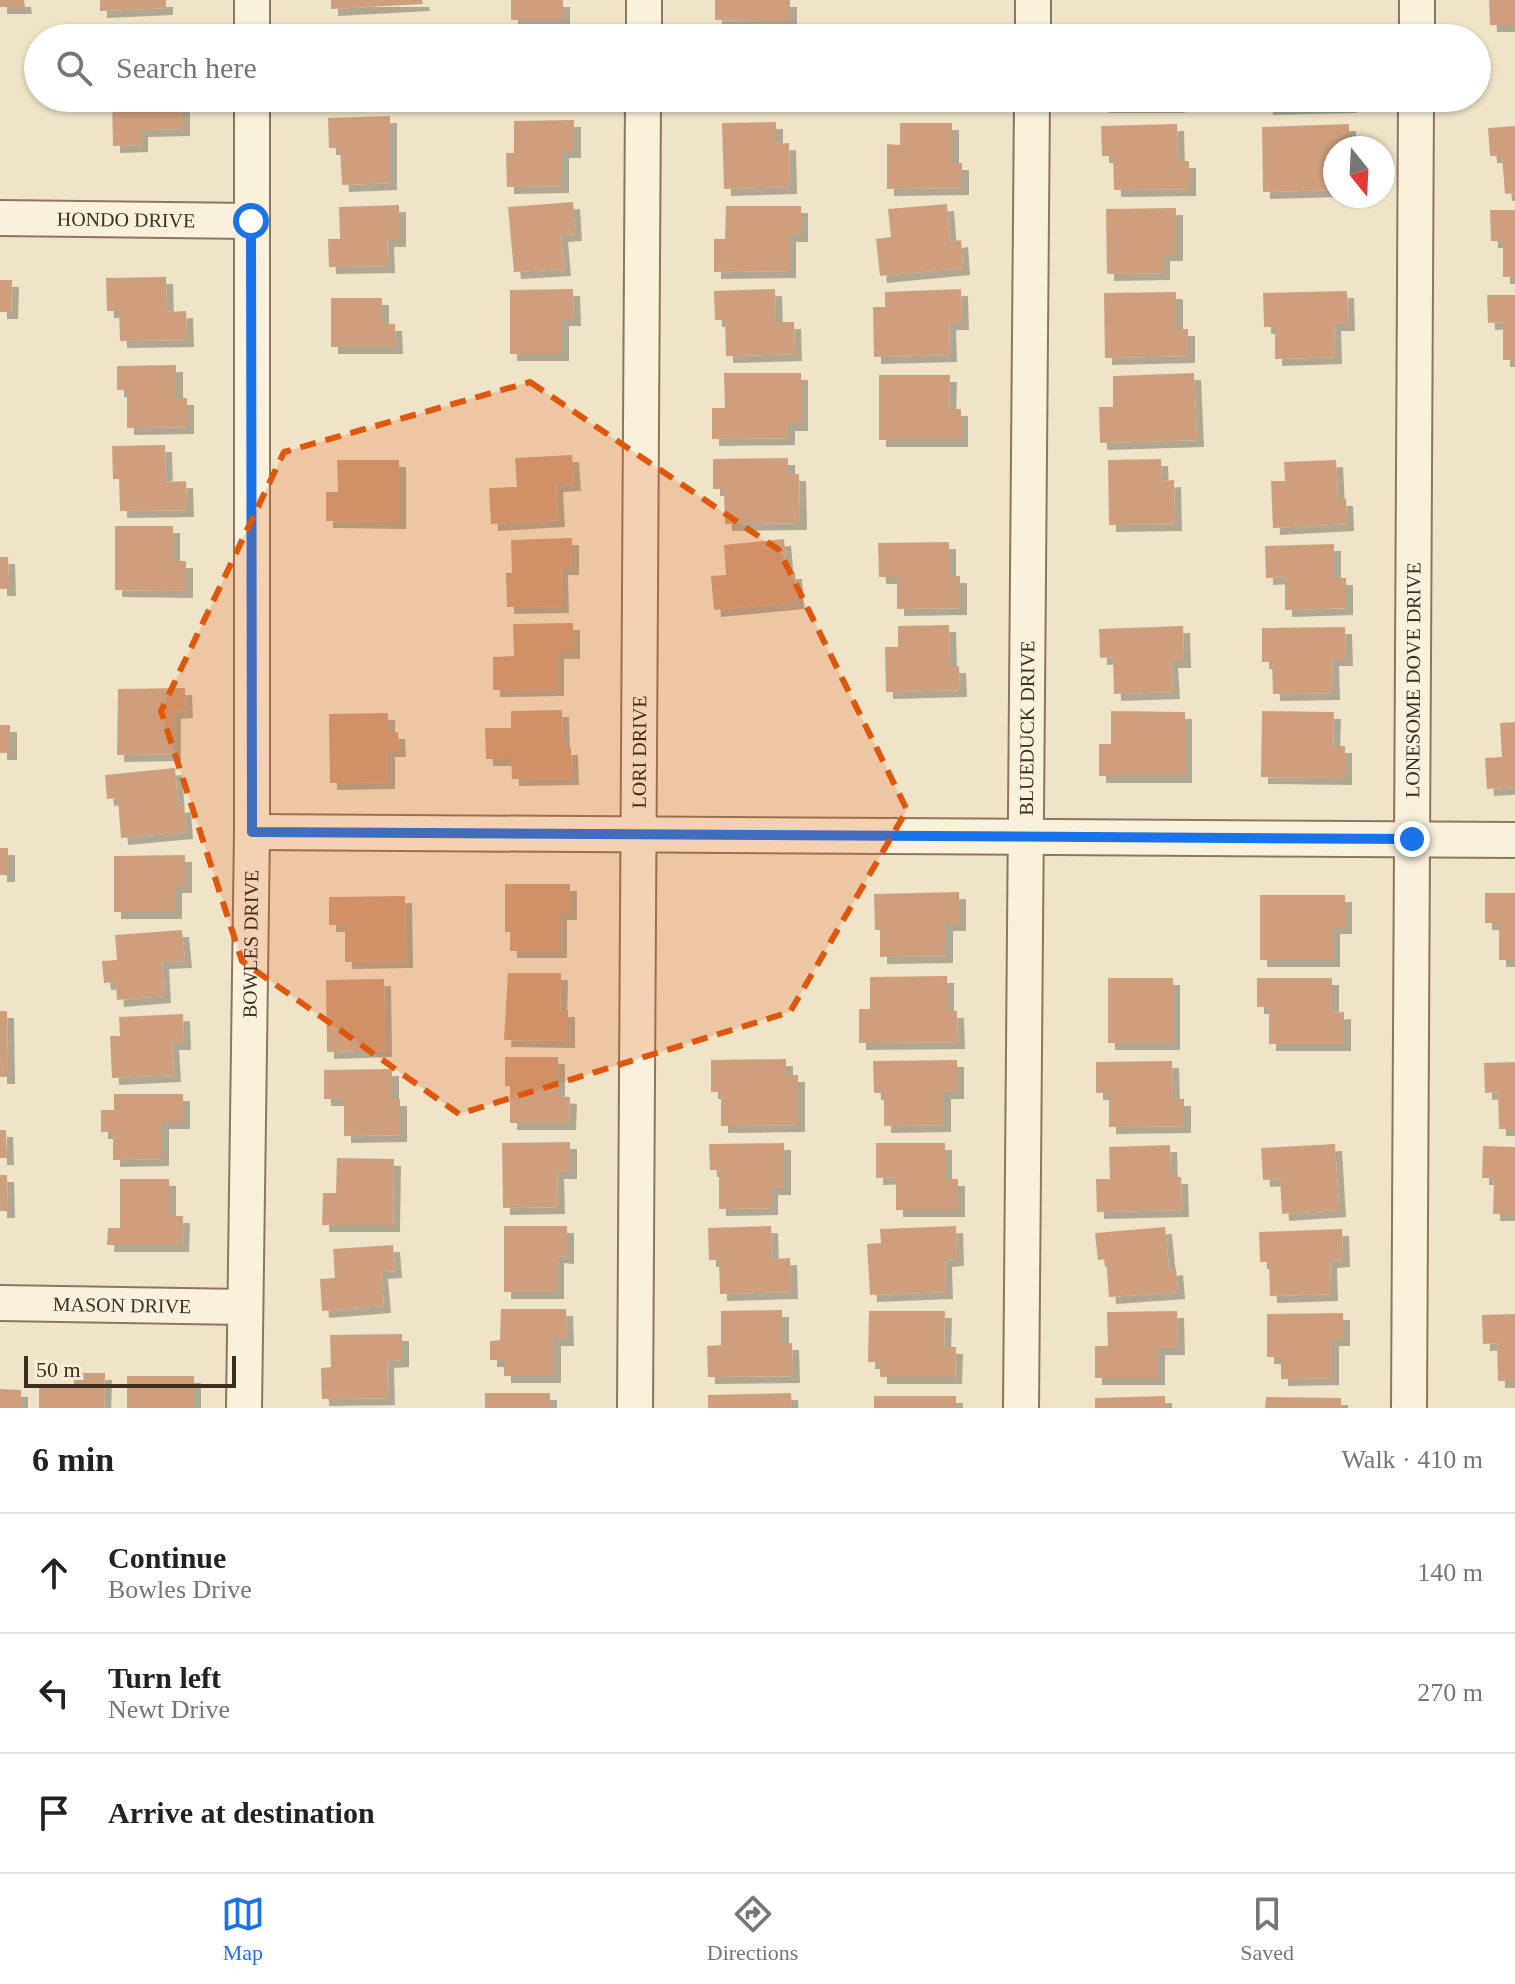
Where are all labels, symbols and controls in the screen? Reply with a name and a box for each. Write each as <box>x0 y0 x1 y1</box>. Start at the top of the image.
search box <box>24 24 1491 112</box>
icon: search <box>52 46 96 90</box>
text: Search here <box>116 51 257 84</box>
north arrow <box>1323 136 1395 208</box>
route start <box>233 203 269 239</box>
street label: HONDO DRIVE <box>57 208 195 231</box>
street label: LONESOME DOVE DRIVE <box>1401 562 1425 798</box>
street label: BLUEDUCK DRIVE <box>1015 640 1038 816</box>
street label: LORI DRIVE <box>628 696 650 808</box>
route end <box>1394 821 1430 857</box>
street label: BOWLES DRIVE <box>238 870 262 1018</box>
street label: MASON DRIVE <box>53 1293 191 1317</box>
scale bar <box>24 1352 236 1388</box>
text: 50 m <box>36 1357 81 1382</box>
text: 6 min <box>32 1441 114 1478</box>
text: Walk · 410 m <box>1341 1445 1483 1474</box>
text: Continue <box>108 1541 226 1574</box>
icon: ahead <box>32 1551 76 1595</box>
text: 140 m <box>1417 1558 1483 1587</box>
text: Bowles Drive <box>108 1575 252 1604</box>
text: Turn left <box>108 1661 221 1694</box>
icon: left <box>32 1671 76 1715</box>
text: 270 m <box>1417 1678 1483 1707</box>
text: Newt Drive <box>108 1695 230 1724</box>
icon: arrive <box>32 1791 76 1835</box>
text: Arrive at destination <box>108 1796 375 1829</box>
tab: Map <box>221 1892 265 1966</box>
tab: Directions <box>707 1892 798 1966</box>
tab: Saved <box>1240 1892 1294 1966</box>

